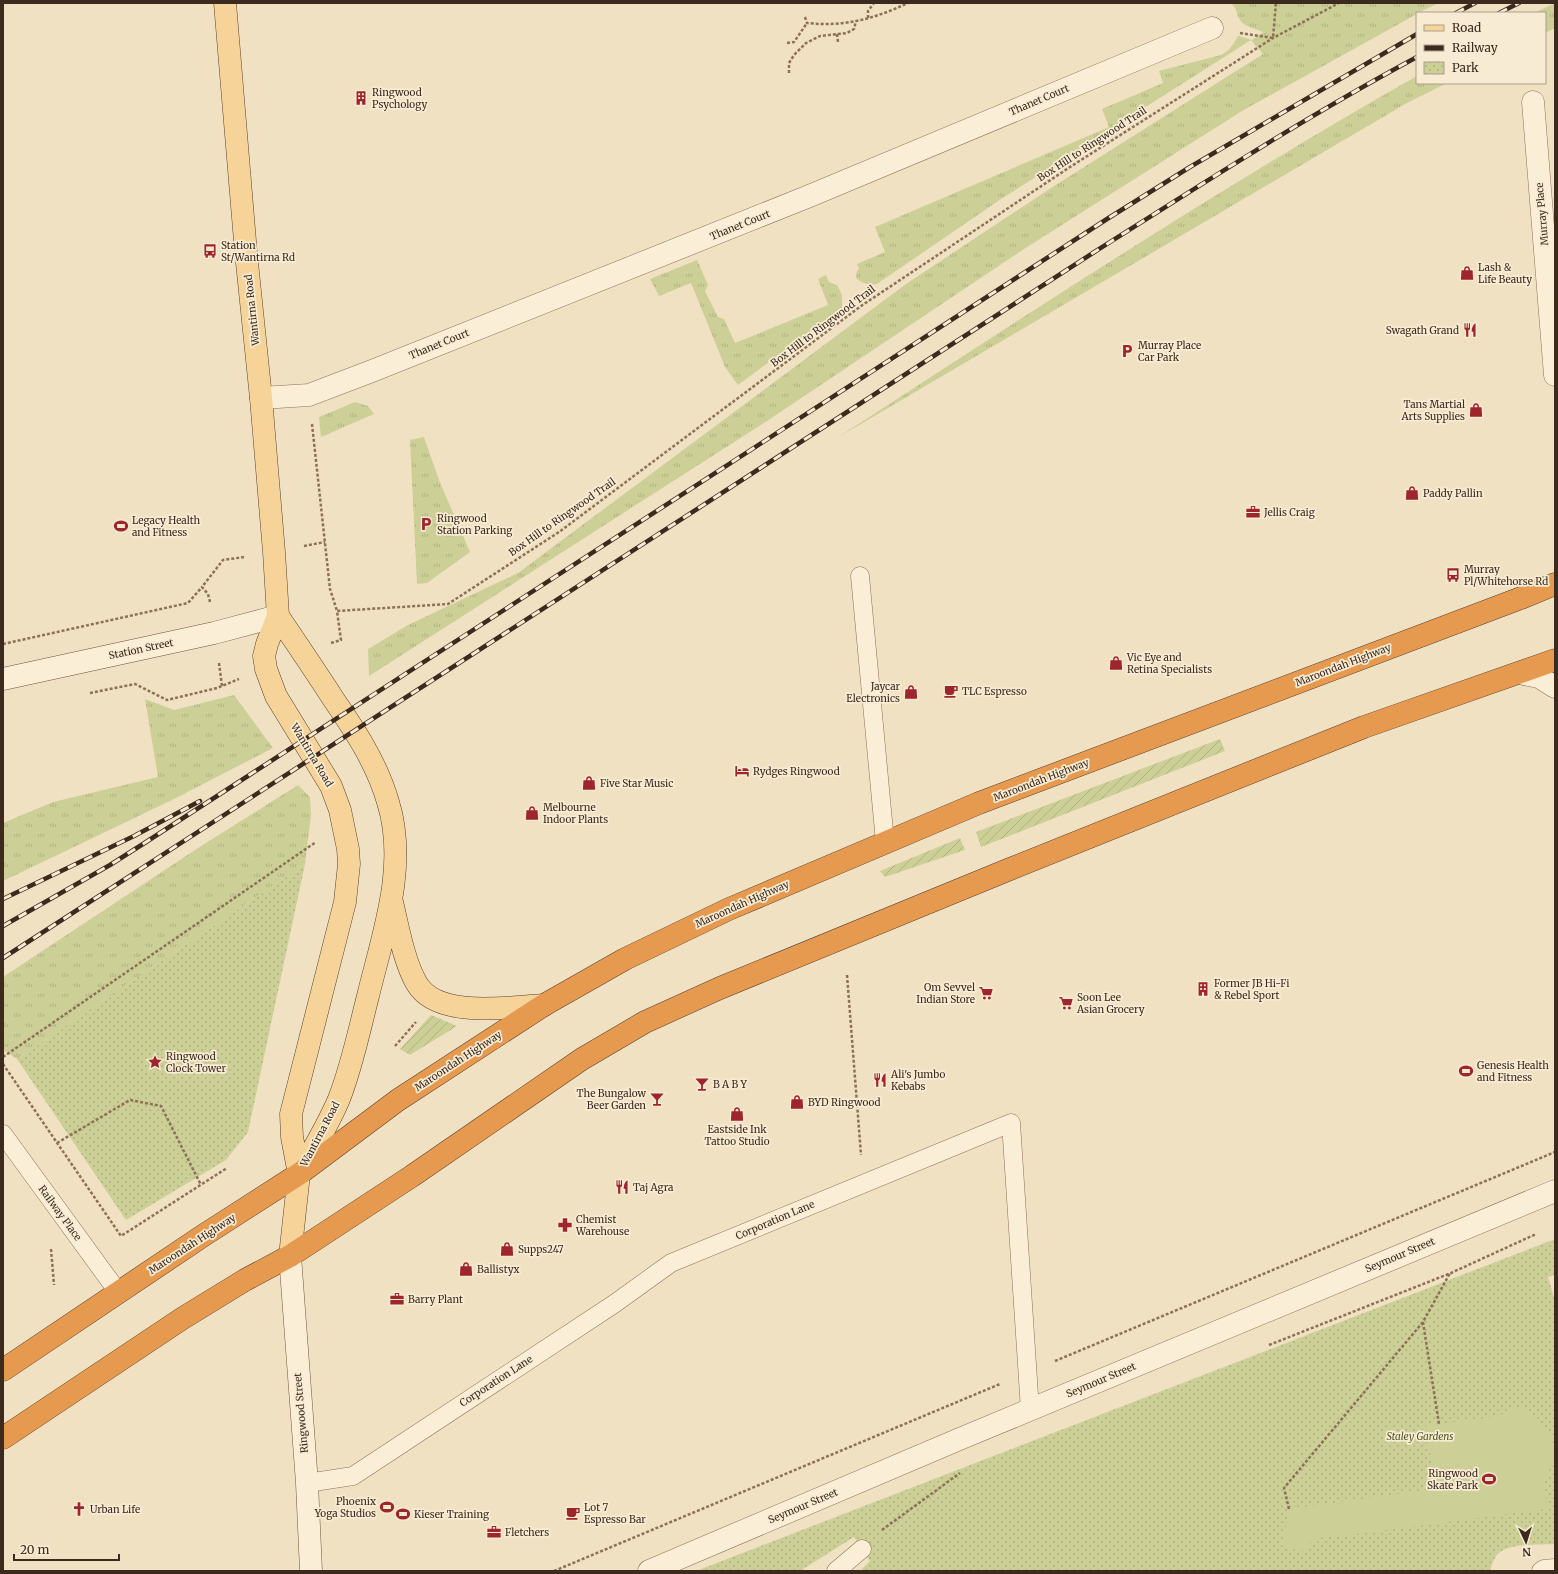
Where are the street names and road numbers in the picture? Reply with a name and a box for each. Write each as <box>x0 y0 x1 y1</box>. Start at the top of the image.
street label: Thanet Court <box>1007 81 1071 118</box>
street label: Box Hill to Ringwood Trail <box>1035 104 1149 184</box>
street label: Murray Place <box>1533 182 1551 246</box>
street label: Thanet Court <box>708 207 772 243</box>
street label: Wantirna Road <box>242 274 262 347</box>
street label: Box Hill to Ringwood Trail <box>768 282 878 370</box>
street label: Thanet Court <box>407 326 471 362</box>
street label: Box Hill to Ringwood Trail <box>506 475 618 559</box>
street label: Station Street <box>108 636 175 662</box>
street label: Maroondah Highway <box>1293 641 1393 689</box>
street label: Wantirna Road <box>287 720 336 789</box>
street label: Maroondah Highway <box>991 756 1091 804</box>
street label: Maroondah Highway <box>693 877 791 931</box>
street label: Maroondah Highway <box>412 1028 504 1094</box>
street label: Wantirna Road <box>297 1099 343 1170</box>
street label: Railway Place <box>36 1183 84 1243</box>
street label: Corporation Lane <box>734 1198 816 1242</box>
street label: Maroondah Highway <box>146 1211 238 1277</box>
street label: Seymour Street <box>1363 1234 1437 1276</box>
street label: Corporation Lane <box>457 1353 535 1409</box>
street label: Seymour Street <box>1064 1359 1138 1401</box>
street label: Ringwood Street <box>291 1372 311 1454</box>
street label: Seymour Street <box>766 1485 840 1527</box>

